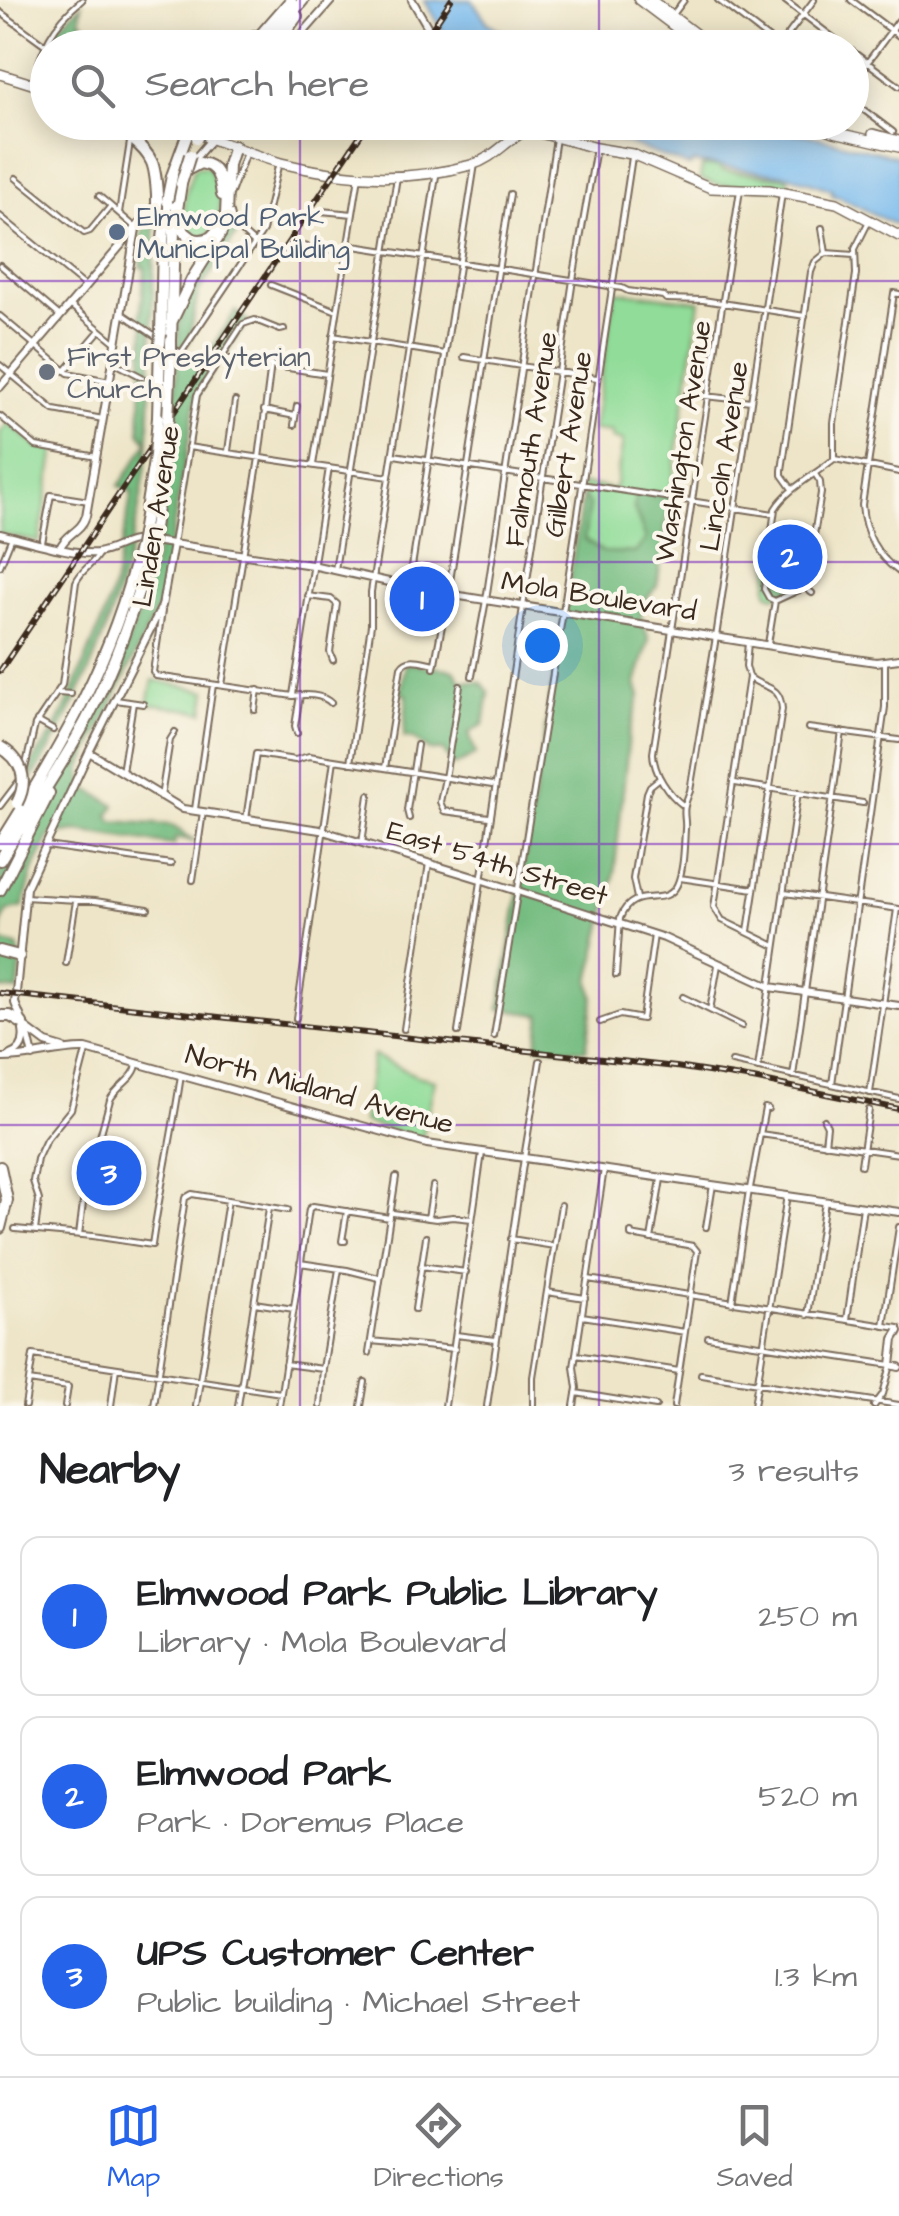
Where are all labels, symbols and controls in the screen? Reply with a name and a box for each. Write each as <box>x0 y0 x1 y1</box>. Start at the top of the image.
search box <box>30 30 869 140</box>
icon: search <box>65 58 120 113</box>
text: Search here <box>145 59 369 111</box>
place label: Elmwood Park Municipal Building <box>137 198 350 270</box>
marker: Elmwood Park Municipal Building <box>106 221 128 243</box>
street label: Washington Avenue <box>645 317 723 565</box>
street label: Falmouth Avenue <box>495 329 568 550</box>
place label: First Presbyterian Church <box>67 338 311 409</box>
street label: Gilbert Avenue <box>535 348 602 540</box>
street label: Lincoln Avenue <box>690 359 759 554</box>
marker: First Presbyterian Church <box>36 361 58 383</box>
street label: Linden Avenue <box>123 423 190 610</box>
pin: 2 <box>758 520 822 594</box>
pin: 1 <box>390 562 454 636</box>
street label: Mola Boulevard <box>499 562 699 631</box>
your location <box>517 620 568 671</box>
street label: East 54th Street <box>382 811 613 916</box>
street label: North Midland Avenue <box>181 1035 458 1144</box>
pin: 3 <box>76 1136 142 1210</box>
text: Nearby <box>40 1442 180 1500</box>
text: 3 results <box>729 1449 859 1494</box>
text: Elmwood Park Public Library <box>137 1568 658 1620</box>
text: 1 <box>72 1594 77 1639</box>
text: 250 m <box>758 1594 857 1639</box>
text: Library · Mola Boulevard <box>137 1620 506 1665</box>
text: Elmwood Park <box>137 1748 391 1800</box>
text: 2 <box>65 1774 84 1819</box>
text: 520 m <box>758 1774 857 1819</box>
text: Park · Doremus Place <box>137 1800 464 1845</box>
text: UPS Customer Center <box>137 1928 534 1980</box>
text: 3 <box>66 1954 83 1999</box>
text: 1.3 km <box>775 1954 857 1999</box>
text: Public building · Michael Street <box>137 1980 580 2025</box>
tab: Map <box>106 2098 161 2197</box>
tab: Directions <box>374 2098 504 2197</box>
tab: Saved <box>716 2098 793 2197</box>

